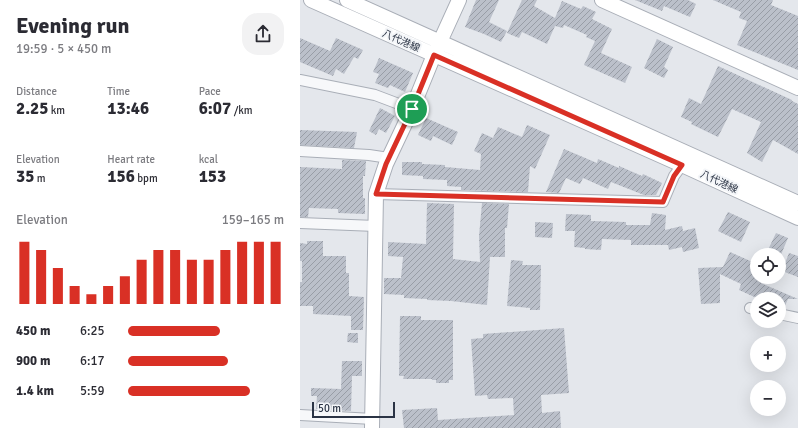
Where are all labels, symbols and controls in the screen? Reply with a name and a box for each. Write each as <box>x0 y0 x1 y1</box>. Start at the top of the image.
text: Evening run <box>16 12 130 39</box>
button: share <box>242 13 284 55</box>
street label: 八代港線 <box>380 27 422 55</box>
text: 19:59 · 5 × 450 m <box>16 41 111 57</box>
text: Distance <box>16 85 57 98</box>
text: Time <box>107 85 130 98</box>
text: Pace <box>199 85 221 98</box>
pin <box>395 92 429 126</box>
text: 2.25 <box>16 98 48 119</box>
text: 13:46 <box>107 98 149 119</box>
text: 6:07 <box>199 98 231 119</box>
icon: arrive <box>401 98 423 120</box>
text: km <box>48 104 65 117</box>
text: /km <box>231 104 253 117</box>
text: Elevation <box>16 153 60 166</box>
text: Heart rate <box>107 153 155 166</box>
text: kcal <box>199 153 218 166</box>
text: 35 <box>16 166 34 187</box>
text: 156 <box>107 166 135 187</box>
text: 153 <box>199 166 226 187</box>
street label: 八代港線 <box>698 168 740 196</box>
text: m <box>34 172 46 185</box>
text: bpm <box>135 172 158 185</box>
text: Elevation <box>16 212 68 228</box>
text: 159–165 m <box>222 212 284 228</box>
map controls <box>750 248 786 416</box>
button: locate <box>750 248 786 284</box>
button: layers <box>750 292 786 328</box>
text: 450 m <box>16 323 50 339</box>
text: 6:25 <box>80 323 105 339</box>
button: + <box>750 336 786 372</box>
text: 900 m <box>16 353 50 369</box>
text: 6:17 <box>80 353 105 369</box>
button: − <box>750 380 786 416</box>
text: 1.4 km <box>16 383 54 399</box>
text: 5:59 <box>80 383 105 399</box>
scale bar <box>312 400 395 419</box>
text: 50 m <box>318 402 341 415</box>

